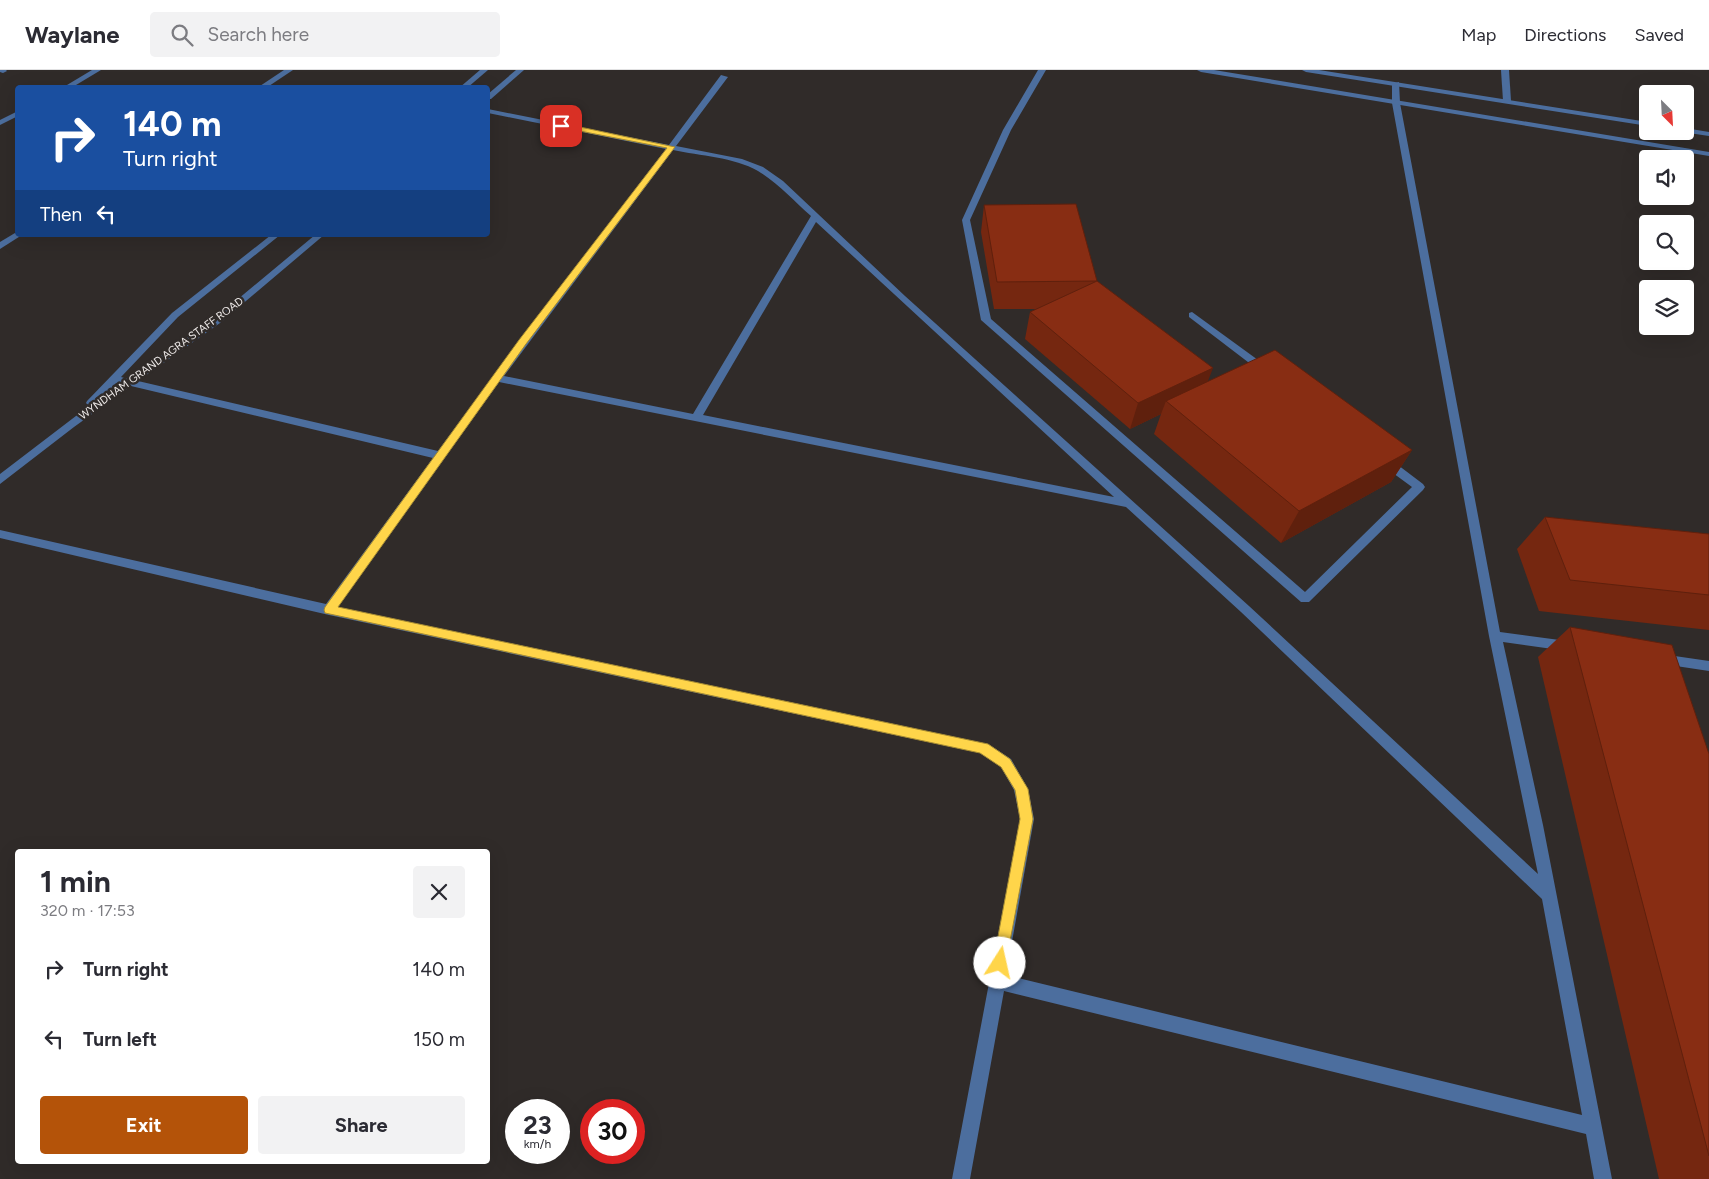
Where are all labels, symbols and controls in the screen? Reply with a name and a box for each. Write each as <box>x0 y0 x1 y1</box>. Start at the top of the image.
search box <box>150 12 500 57</box>
text: Waylane <box>25 20 120 49</box>
icon: search <box>168 21 196 49</box>
text: Search here <box>208 23 309 46</box>
text: Map <box>1461 24 1496 46</box>
text: Directions <box>1524 24 1606 46</box>
text: Saved <box>1634 24 1684 46</box>
north arrow <box>1639 85 1694 140</box>
map controls <box>1639 85 1694 335</box>
text: 140 m <box>123 103 221 145</box>
icon: right <box>40 105 105 170</box>
pin <box>540 105 582 147</box>
icon: arrive <box>547 112 575 140</box>
text: Turn right <box>123 145 218 172</box>
button: sound <box>1639 150 1694 205</box>
icon: left <box>92 200 120 228</box>
text: Then <box>40 203 82 226</box>
button: search <box>1639 215 1694 270</box>
button: layers <box>1639 280 1694 335</box>
street label: WYNDHAM GRAND AGRA STAFF ROAD <box>77 294 246 422</box>
text: 1 min <box>40 863 111 900</box>
button: close <box>413 866 465 918</box>
text: 320 m · 17:53 <box>40 901 135 920</box>
position arrow <box>973 936 1025 988</box>
icon: right <box>40 955 68 983</box>
text: Turn right <box>83 958 169 981</box>
text: 140 m <box>412 958 465 981</box>
icon: left <box>40 1025 68 1053</box>
text: Turn left <box>83 1028 157 1051</box>
text: 150 m <box>413 1028 465 1051</box>
button: Exit <box>40 1096 248 1154</box>
button: Share <box>258 1096 465 1154</box>
speed limit sign: 30 <box>580 1099 645 1164</box>
text: 23 <box>523 1110 552 1140</box>
text: km/h <box>524 1137 551 1151</box>

